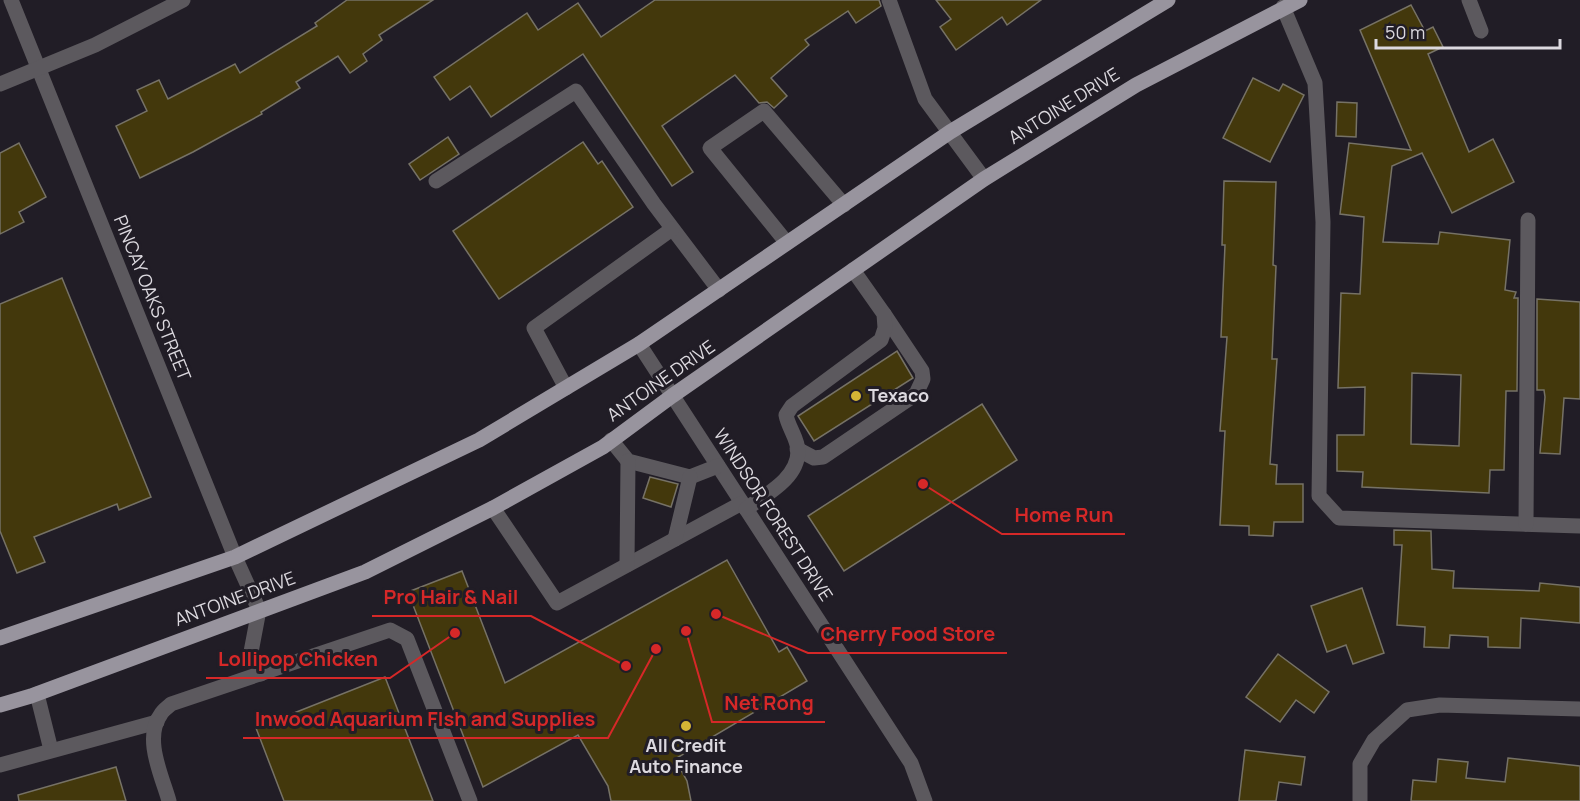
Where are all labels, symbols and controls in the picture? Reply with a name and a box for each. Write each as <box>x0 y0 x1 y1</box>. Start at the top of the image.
scale bar <box>1376 12 1560 50</box>
text: 50 m <box>1385 20 1425 44</box>
street label: ANTOINE DRIVE <box>1003 61 1124 149</box>
street label: PINCAY OAKS STREET <box>109 211 197 384</box>
street label: ANTOINE DRIVE <box>602 334 719 426</box>
place label: Texaco <box>868 383 929 407</box>
marker: Texaco <box>849 389 863 403</box>
street label: WINDSOR FOREST DRIVE <box>709 423 839 605</box>
callout: Home Run <box>1002 496 1125 534</box>
text: Home Run <box>1015 501 1113 528</box>
street label: ANTOINE DRIVE <box>171 565 298 631</box>
callout: Pro Hair & Nail <box>372 578 531 616</box>
text: Pro Hair & Nail <box>384 583 518 610</box>
callout: Cherry Food Store <box>808 615 1007 653</box>
text: Cherry Food Store <box>821 620 995 647</box>
callout: Lollipop Chicken <box>206 640 390 678</box>
text: Lollipop Chicken <box>218 645 378 672</box>
callout: Net Rong <box>712 684 825 722</box>
text: Net Rong <box>724 689 814 716</box>
callout: Inwood Aquarium FIsh and Supplies <box>243 700 608 738</box>
text: Inwood Aquarium FIsh and Supplies <box>255 705 596 732</box>
marker: All Credit Auto Finance <box>679 719 693 733</box>
place label: All Credit Auto Finance <box>629 733 743 778</box>

